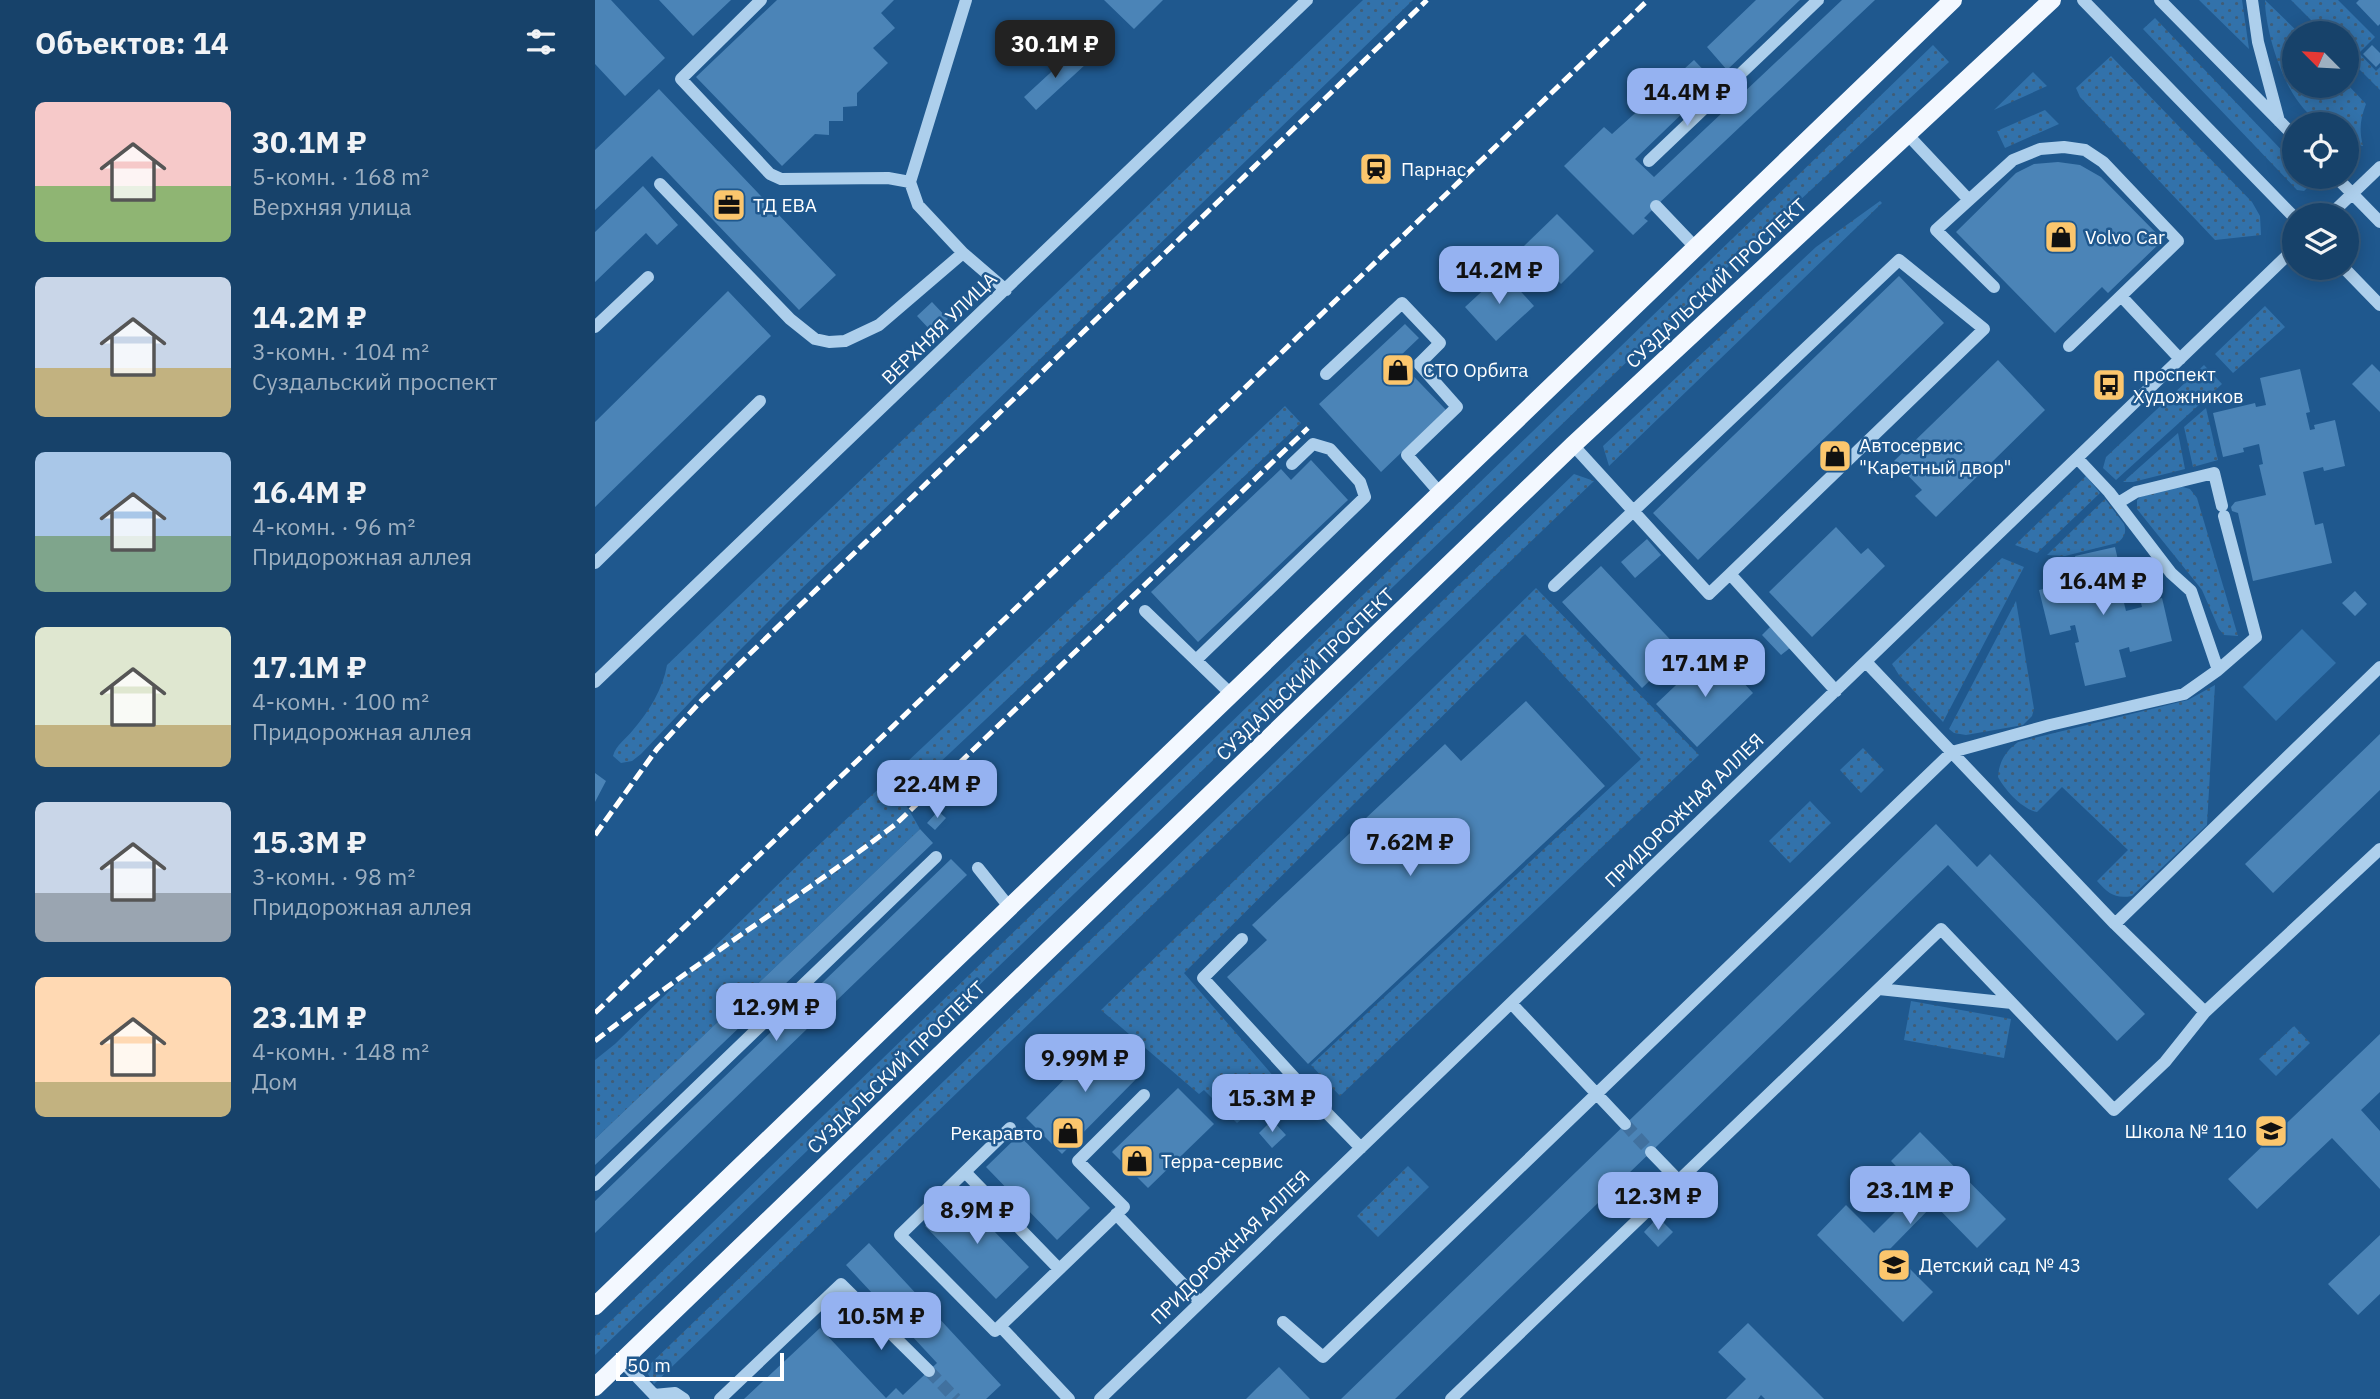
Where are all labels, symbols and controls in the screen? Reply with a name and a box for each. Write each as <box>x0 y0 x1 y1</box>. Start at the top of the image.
pin: 30.1M ₽ <box>990 20 1120 80</box>
north arrow <box>2282 21 2359 98</box>
map controls <box>2282 21 2359 280</box>
text: Объектов: 14 <box>35 23 229 62</box>
icon: filters <box>522 23 560 61</box>
text: 30.1M ₽ <box>1011 28 1099 58</box>
pin: 14.4M ₽ <box>1622 68 1752 128</box>
text: 14.4M ₽ <box>1643 76 1731 106</box>
button: locate <box>2282 112 2359 189</box>
text: 30.1M ₽ <box>252 122 367 161</box>
icon: home <box>91 130 175 214</box>
station icon: Парнас <box>1357 150 1395 188</box>
place label: Парнас <box>1401 157 1467 181</box>
text: 5-комн. · 168 m² <box>252 161 429 191</box>
office icon: ТД ЕВА <box>710 186 748 224</box>
text: Верхняя улица <box>252 191 412 221</box>
place label: ТД ЕВА <box>753 193 817 217</box>
street label: СУЗДАЛЬСКИЙ ПРОСПЕКТ <box>1621 193 1812 373</box>
button: layers <box>2282 203 2359 280</box>
shop icon: Volvo Car <box>2042 218 2080 256</box>
place label: Volvo Car <box>2085 225 2165 249</box>
pin: 14.2M ₽ <box>1434 246 1564 306</box>
text: 14.2M ₽ <box>1455 254 1543 284</box>
street label: ВЕРХНЯЯ УЛИЦА <box>876 267 1002 389</box>
text: 14.2M ₽ <box>252 297 367 336</box>
icon: home <box>91 305 175 389</box>
text: 3-комн. · 104 m² <box>252 336 429 366</box>
shop icon: СТО Орбита <box>1379 351 1417 389</box>
place label: СТО Орбита <box>1423 358 1528 382</box>
place label: проспект Художников <box>2133 362 2244 408</box>
text: Суздальский проспект <box>252 366 497 396</box>
bus stop icon: проспект Художников <box>2090 366 2128 404</box>
place label: Автосервис "Каретный двор" <box>1859 433 2012 479</box>
shop icon: Автосервис "Каретный двор" <box>1816 437 1854 475</box>
text: 16.4M ₽ <box>252 472 367 511</box>
icon: home <box>91 480 175 564</box>
text: 4-комн. · 96 m² <box>252 511 415 541</box>
text: Придорожная аллея <box>252 541 472 571</box>
pin: 16.4M ₽ <box>2038 558 2168 617</box>
text: 16.4M ₽ <box>2059 565 2147 595</box>
street label: СУЗДАЛЬСКИЙ ПРОСПЕКТ <box>1211 582 1399 766</box>
pin: 17.1M ₽ <box>1640 640 1770 699</box>
text: 17.1M ₽ <box>252 647 367 686</box>
text: 17.1M ₽ <box>1661 647 1749 677</box>
icon: home <box>91 655 175 739</box>
text: 4-комн. · 100 m² <box>252 686 429 716</box>
text: Придорожная аллея <box>252 716 472 746</box>
street label: ПРИДОРОЖНАЯ АЛЛЕЯ <box>1599 728 1769 892</box>
pin: 22.4M ₽ <box>872 760 1002 820</box>
text: 22.4M ₽ <box>893 768 981 798</box>
pin: 7.62M ₽ <box>1345 818 1475 878</box>
text: 15.3M ₽ <box>252 822 367 861</box>
text: 7.62M ₽ <box>1366 826 1454 856</box>
icon: home <box>91 830 175 914</box>
text: 3-комн. · 98 m² <box>252 861 415 891</box>
text: Придорожная аллея <box>252 891 472 921</box>
street label: СУЗДАЛЬСКИЙ ПРОСПЕКТ <box>802 975 990 1159</box>
pin: 12.9M ₽ <box>711 984 841 1043</box>
text: 12.9M ₽ <box>732 991 820 1021</box>
text: 23.1M ₽ <box>252 997 367 1036</box>
icon: home <box>91 1005 175 1089</box>
pin: 9.99M ₽ <box>1020 1034 1150 1094</box>
text: 4-комн. · 148 m² <box>252 1036 429 1066</box>
text: 9.99M ₽ <box>1041 1042 1129 1072</box>
text: Дом <box>252 1066 297 1096</box>
pin: 15.3M ₽ <box>1207 1074 1337 1134</box>
text: 15.3M ₽ <box>1228 1082 1316 1112</box>
school or university icon: Школа № 110 <box>2252 1112 2290 1150</box>
shop icon: Рекаравто <box>1049 1114 1087 1152</box>
place label: Школа № 110 <box>2125 1119 2247 1143</box>
place label: Рекаравто <box>950 1121 1043 1145</box>
shop icon: Терра-сервис <box>1118 1142 1156 1180</box>
place label: Терра-сервис <box>1161 1149 1284 1173</box>
street label: ПРИДОРОЖНАЯ АЛЛЕЯ <box>1145 1165 1315 1329</box>
pin: 23.1M ₽ <box>1845 1166 1975 1226</box>
pin: 12.3M ₽ <box>1593 1172 1723 1232</box>
text: 23.1M ₽ <box>1866 1174 1954 1204</box>
text: 12.3M ₽ <box>1614 1180 1702 1210</box>
pin: 8.9M ₽ <box>920 1186 1034 1246</box>
text: 8.9M ₽ <box>940 1194 1014 1224</box>
school or university icon: Детский сад № 43 <box>1875 1246 1913 1284</box>
place label: Детский сад № 43 <box>1919 1253 2081 1277</box>
pin: 10.5M ₽ <box>816 1292 946 1352</box>
text: 10.5M ₽ <box>837 1300 925 1330</box>
scale bar <box>616 1350 784 1382</box>
text: 50 m <box>627 1353 671 1377</box>

